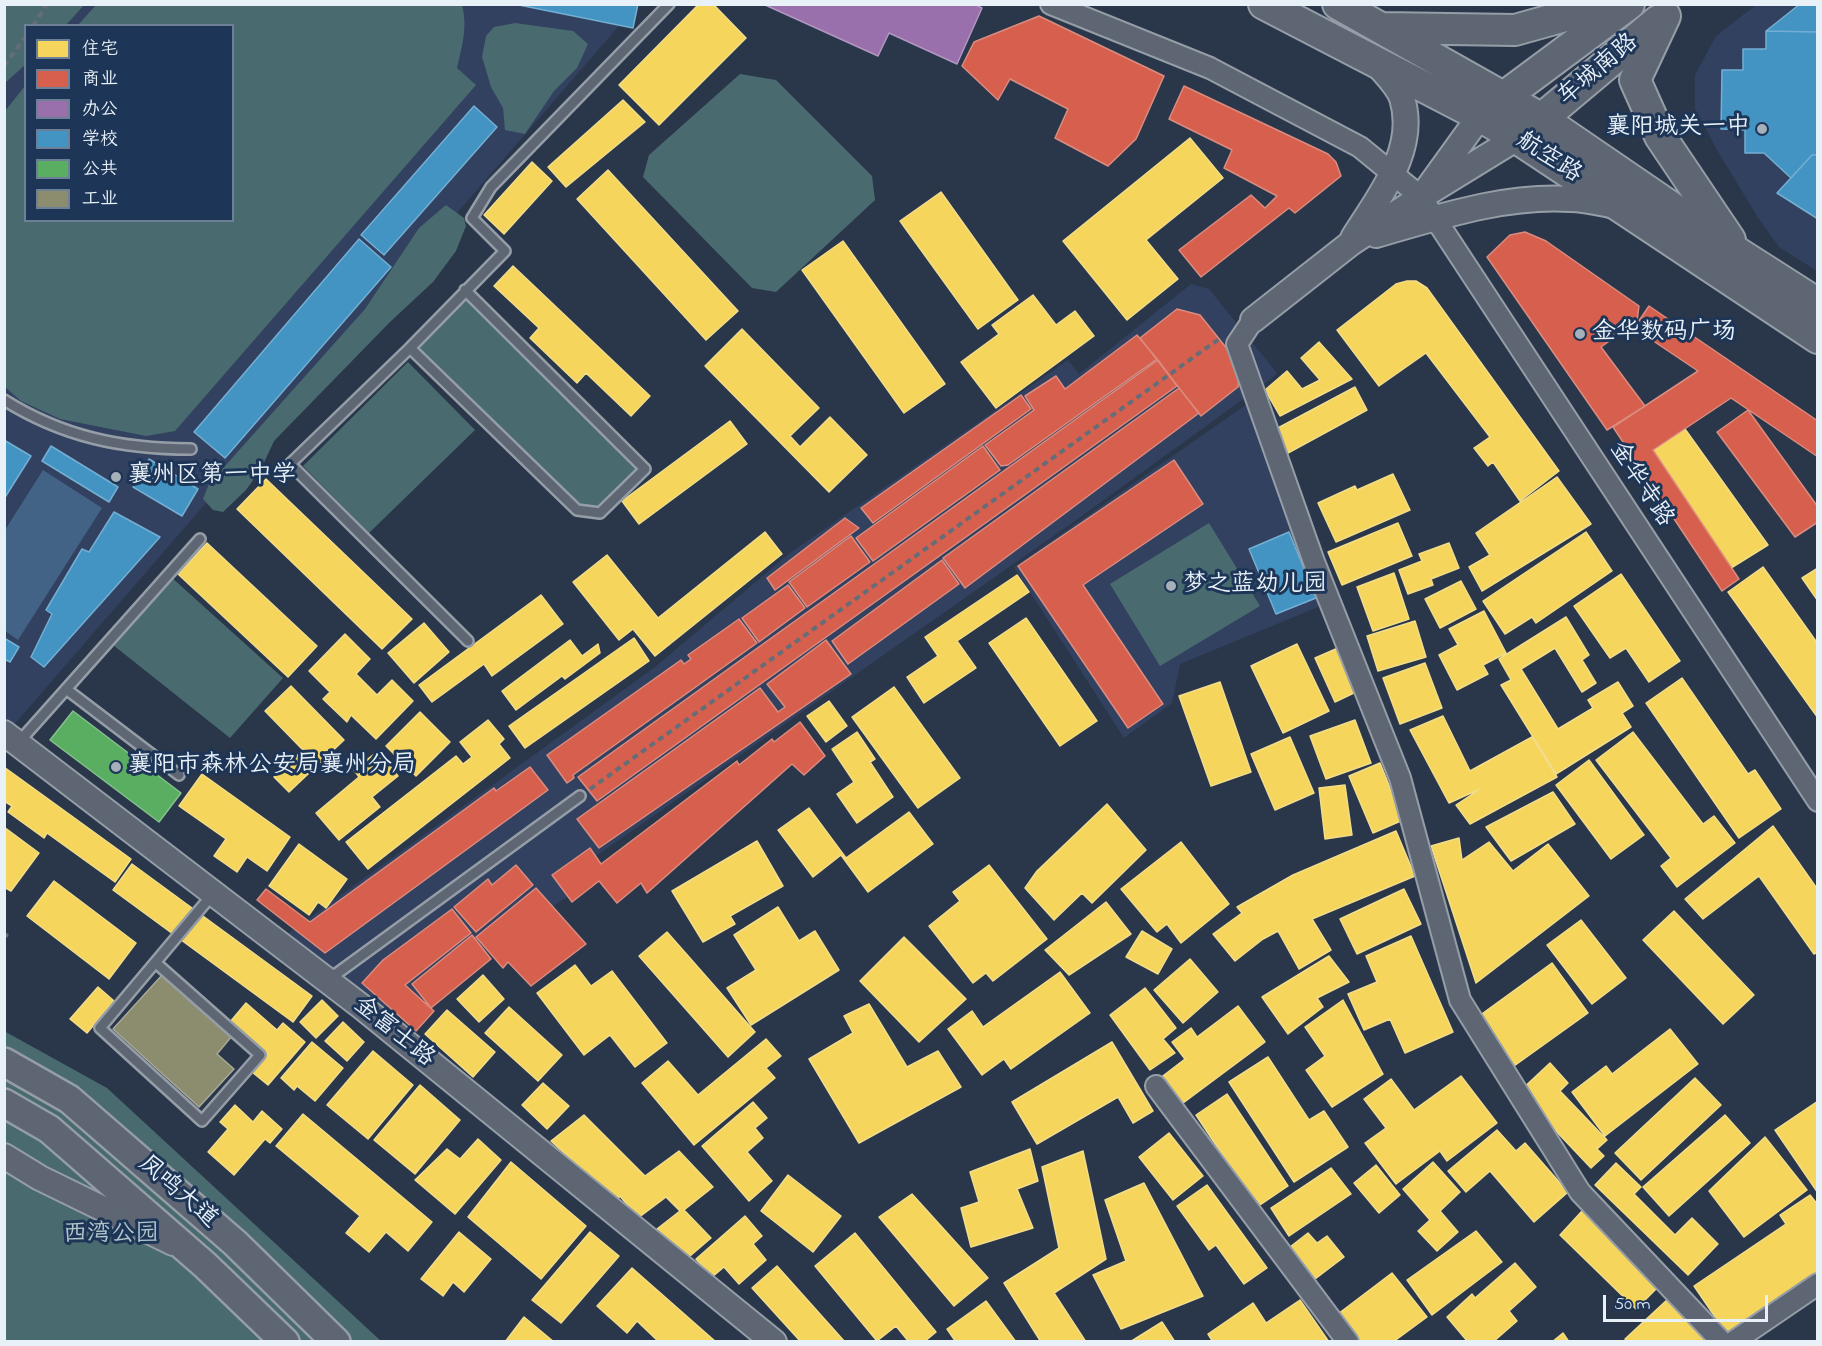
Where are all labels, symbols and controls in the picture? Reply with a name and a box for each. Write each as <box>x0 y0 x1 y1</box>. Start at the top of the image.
legend <box>24 24 234 222</box>
street label: 车城南路 <box>1553 29 1645 113</box>
text: 住宅 <box>82 37 118 63</box>
text: 商业 <box>82 67 118 93</box>
text: 办公 <box>82 97 118 123</box>
place label: 襄阳城关一中 <box>1606 115 1750 143</box>
marker: 襄阳城关一中 <box>1755 122 1769 136</box>
text: 学校 <box>82 127 118 153</box>
street label: 航空路 <box>1510 127 1586 191</box>
text: 公共 <box>82 157 118 183</box>
text: 工业 <box>82 187 118 213</box>
place label: 金华数码广场 <box>1592 320 1736 348</box>
marker: 金华数码广场 <box>1573 327 1587 341</box>
street label: 金华寺路 <box>1602 437 1678 533</box>
place label: 襄州区第一中学 <box>128 463 296 491</box>
marker: 襄州区第一中学 <box>109 470 123 484</box>
place label: 梦之蓝幼儿园 <box>1183 572 1327 600</box>
marker: 梦之蓝幼儿园 <box>1164 579 1178 593</box>
place label: 襄阳市森林公安局襄州分局 <box>128 753 416 781</box>
marker: 襄阳市森林公安局襄州分局 <box>109 760 123 774</box>
street label: 金富士路 <box>347 992 439 1074</box>
street label: 凤鸣大道 <box>131 1151 223 1235</box>
park label: 西湾公园 <box>63 1222 159 1250</box>
scale bar <box>1606 1283 1771 1321</box>
text: 50 m <box>1614 1292 1651 1318</box>

